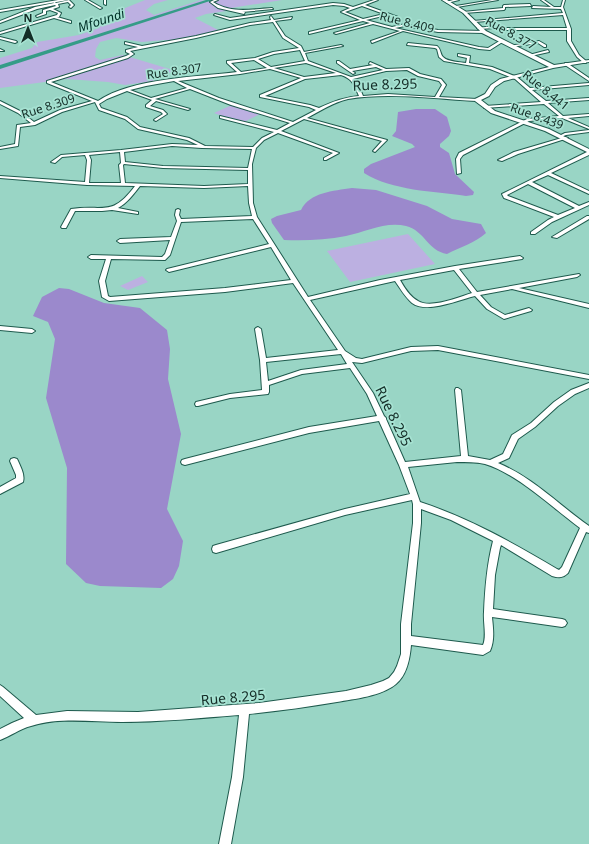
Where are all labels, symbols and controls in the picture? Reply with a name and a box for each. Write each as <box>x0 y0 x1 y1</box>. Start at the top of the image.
water label: Mfoundi <box>75 4 127 36</box>
street label: Rue 8.409 <box>378 7 436 37</box>
north arrow <box>8 8 48 48</box>
text: N <box>24 10 32 25</box>
street label: Rue 8.377 <box>483 12 539 54</box>
street label: Rue 8.307 <box>145 59 203 83</box>
street label: Rue 8.441 <box>519 66 573 114</box>
street label: Rue 8.295 <box>352 73 418 95</box>
street label: Rue 8.309 <box>19 89 77 123</box>
street label: Rue 8.439 <box>508 99 566 134</box>
street label: Rue 8.295 <box>371 383 417 449</box>
street label: Rue 8.295 <box>200 685 266 709</box>

